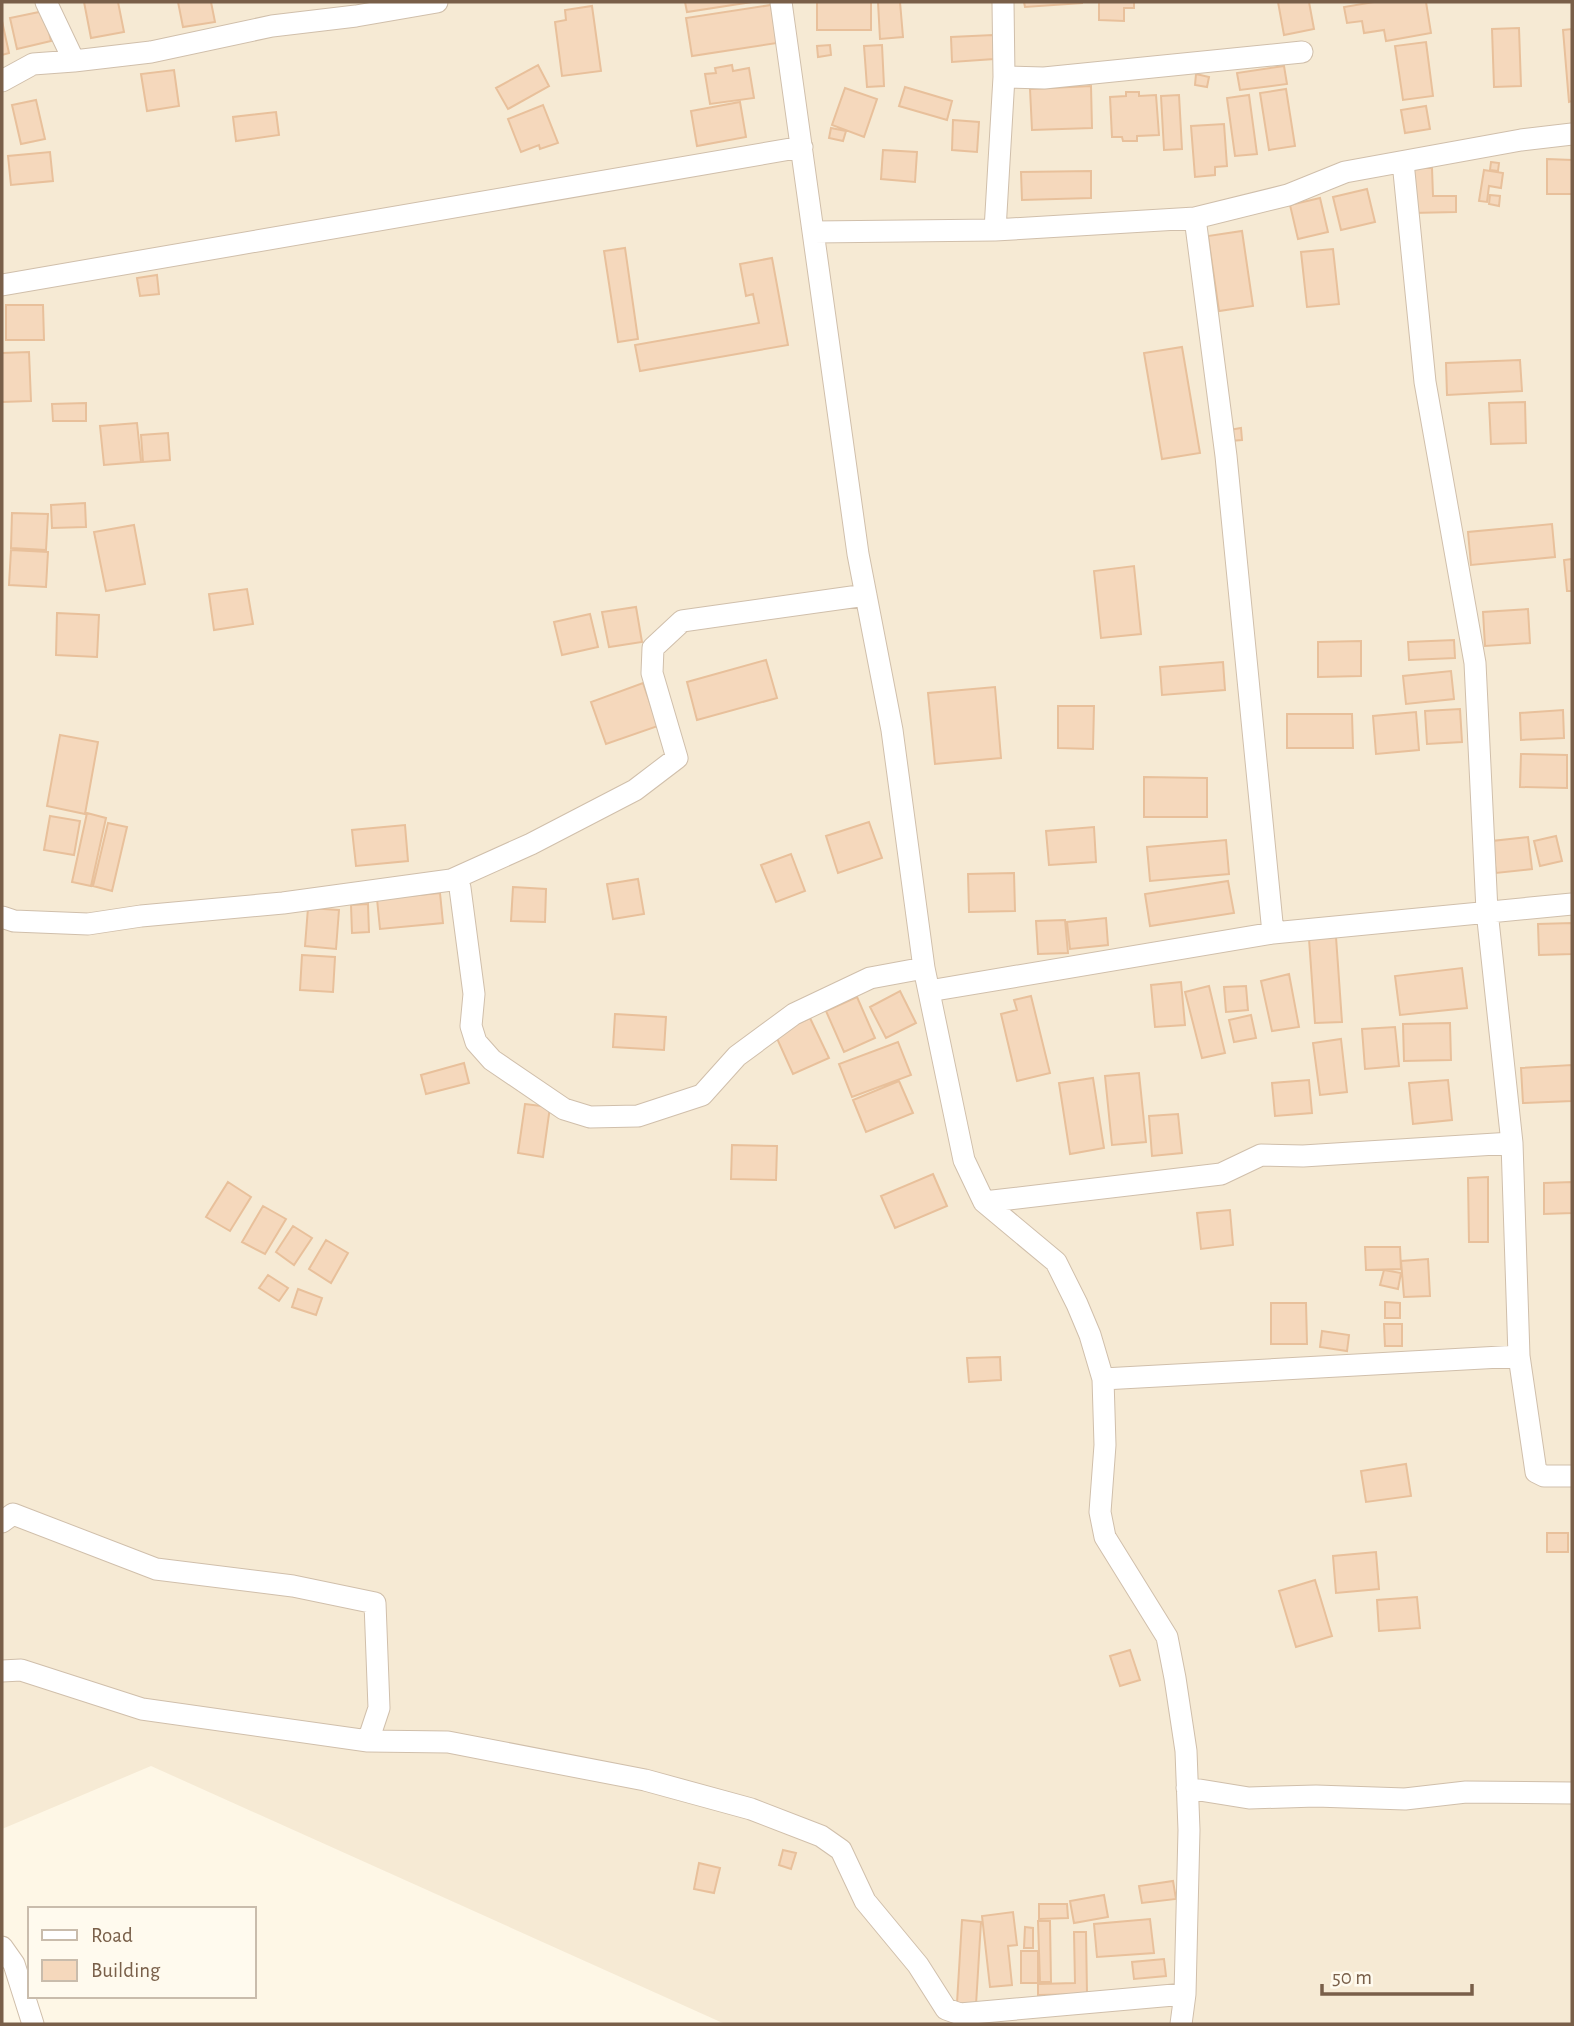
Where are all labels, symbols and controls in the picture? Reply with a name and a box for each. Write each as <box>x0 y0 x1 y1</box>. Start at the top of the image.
legend <box>28 1907 256 1998</box>
text: Road <box>91 1925 133 1946</box>
scale bar <box>1322 1952 1472 1996</box>
text: Building <box>91 1960 161 1981</box>
text: 50 m <box>1332 1967 1372 1988</box>

